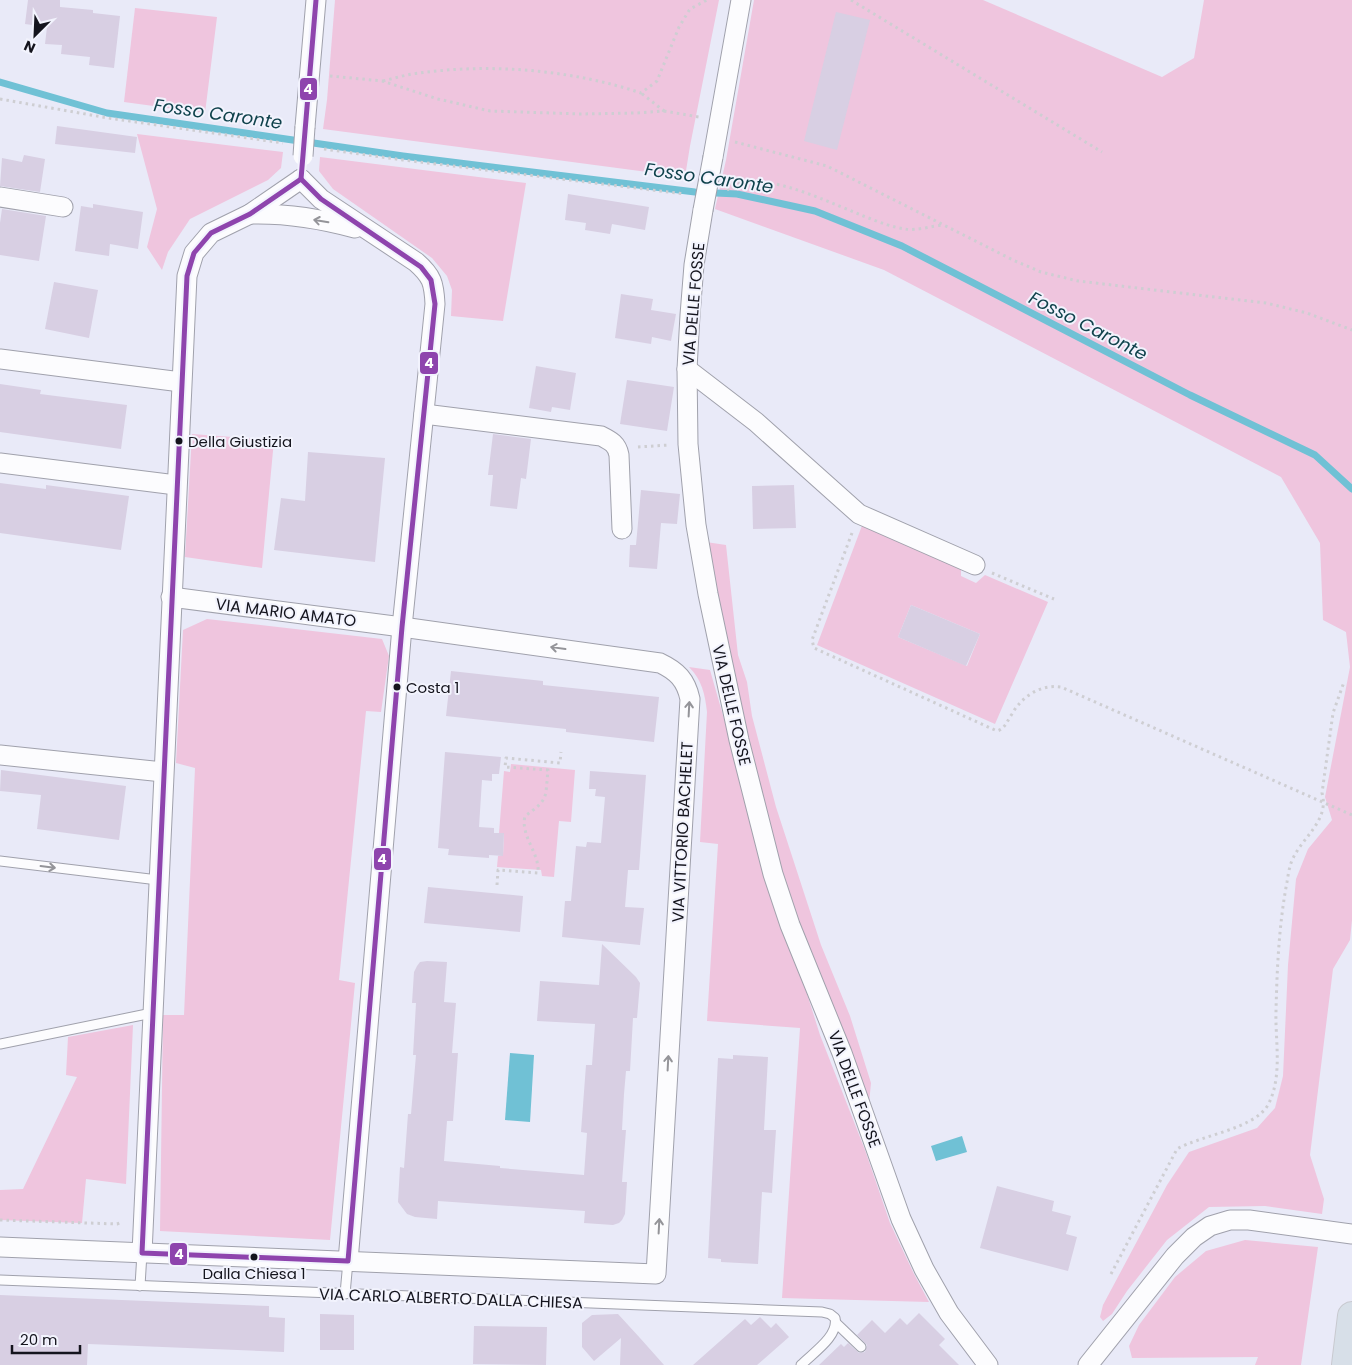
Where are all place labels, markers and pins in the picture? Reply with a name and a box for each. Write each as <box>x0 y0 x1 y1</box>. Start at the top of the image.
place label: Della Giustizia <box>188 431 292 452</box>
marker: Della Giustizia <box>174 436 184 446</box>
place label: Costa 1 <box>406 677 459 698</box>
marker: Costa 1 <box>392 682 402 692</box>
marker: Dalla Chiesa 1 <box>249 1252 259 1262</box>
place label: Dalla Chiesa 1 <box>202 1263 306 1284</box>

